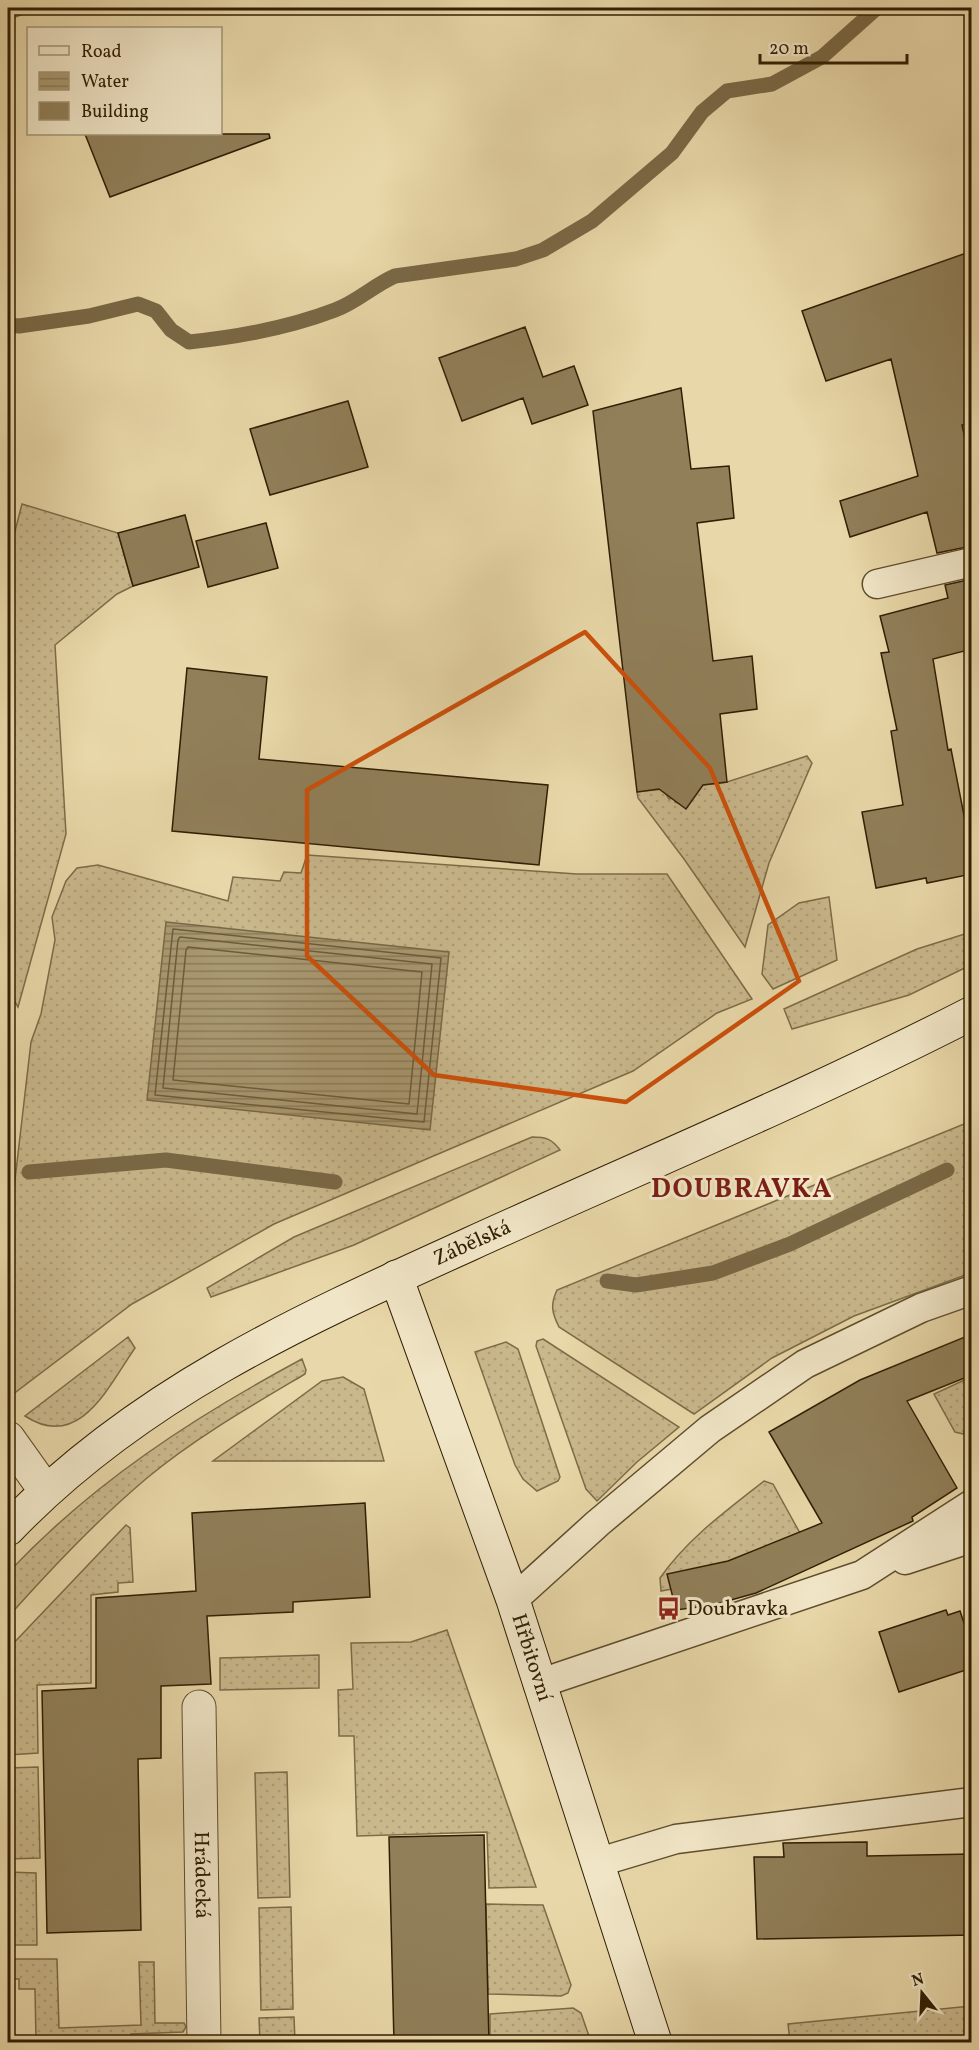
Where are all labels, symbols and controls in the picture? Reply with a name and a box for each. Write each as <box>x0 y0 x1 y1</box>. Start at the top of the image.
legend <box>27 27 222 135</box>
scale bar <box>760 27 907 65</box>
text: 20 m <box>769 37 809 62</box>
text: Road <box>81 40 122 65</box>
text: Water <box>81 70 129 95</box>
text: Building <box>81 100 149 125</box>
district label: DOUBRAVKA <box>651 1171 833 1209</box>
street label: Zábělská <box>429 1213 516 1273</box>
place label: Doubravka <box>687 1595 788 1624</box>
bus stop icon: Doubravka <box>656 1596 682 1622</box>
street label: Hřbitovní <box>504 1610 559 1706</box>
street label: Hrádecká <box>186 1831 217 1919</box>
north arrow <box>892 1963 952 2023</box>
text: N <box>909 1968 927 1993</box>

